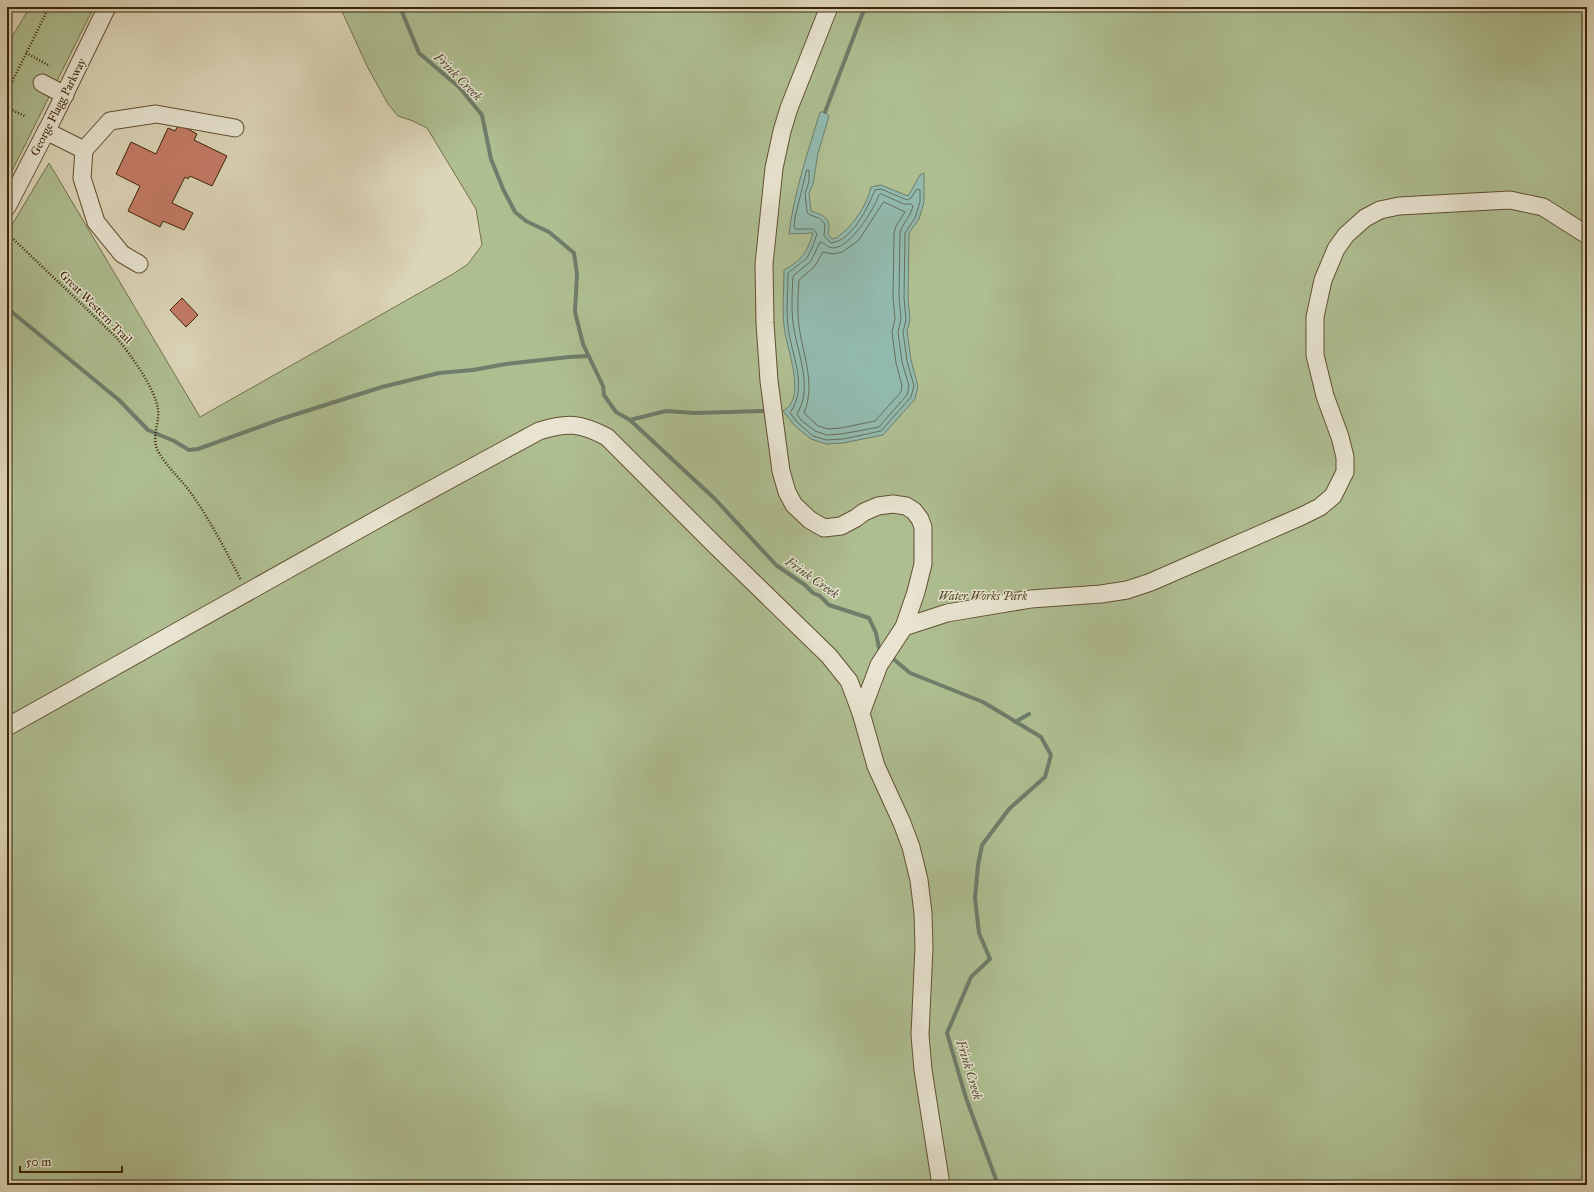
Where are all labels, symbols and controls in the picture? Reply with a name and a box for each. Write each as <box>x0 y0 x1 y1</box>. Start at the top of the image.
water label: Frink Creek <box>430 49 486 105</box>
street label: George Flagg Parkway <box>27 56 90 159</box>
street label: Great Western Trail <box>57 268 136 347</box>
water label: Frink Creek <box>781 553 842 602</box>
park label: Water Works Park <box>939 589 1028 603</box>
water label: Frink Creek <box>952 1037 986 1102</box>
scale bar <box>20 1148 122 1174</box>
text: 50 m <box>26 1155 51 1169</box>

